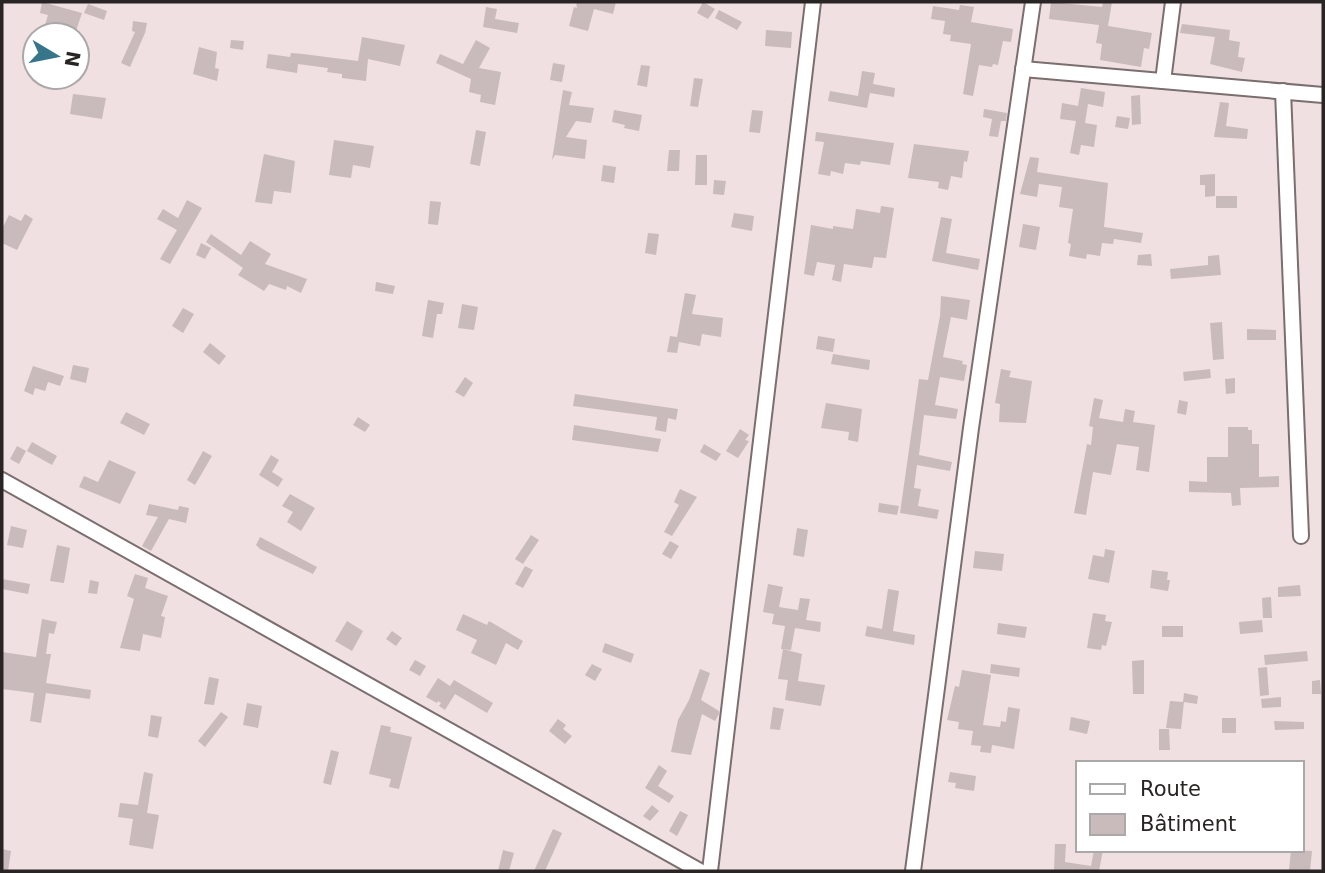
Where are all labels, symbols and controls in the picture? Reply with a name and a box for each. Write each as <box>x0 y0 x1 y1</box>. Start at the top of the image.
north arrow <box>21 21 91 91</box>
text: N <box>61 49 85 69</box>
legend <box>1076 761 1304 852</box>
text: Route <box>1140 777 1201 801</box>
text: Bâtiment <box>1140 812 1236 836</box>

